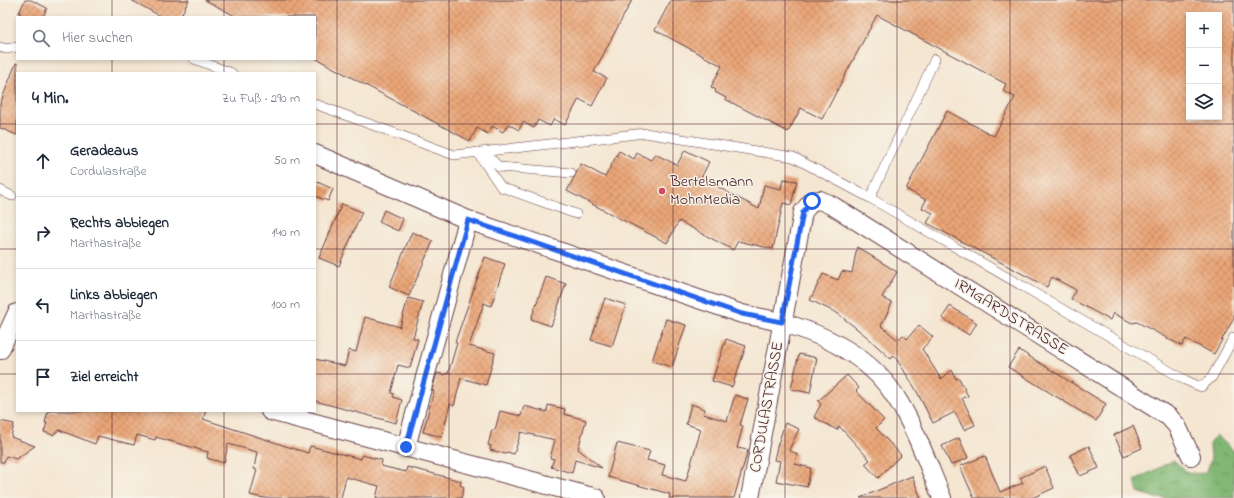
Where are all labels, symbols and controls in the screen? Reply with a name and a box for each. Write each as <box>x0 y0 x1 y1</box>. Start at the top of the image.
map controls <box>1186 12 1222 120</box>
button: + <box>1186 12 1222 48</box>
search box <box>16 16 316 60</box>
icon: search <box>30 27 52 49</box>
text: Hier suchen <box>62 27 133 49</box>
button: − <box>1186 48 1222 84</box>
button: layers <box>1186 84 1222 120</box>
text: 4 Min. <box>32 86 68 111</box>
text: Zu Fuß · 290 m <box>222 89 300 108</box>
text: Geradeaus <box>70 140 138 162</box>
icon: ahead <box>32 150 54 172</box>
text: 50 m <box>274 151 300 170</box>
text: Cordulastraße <box>70 162 147 181</box>
place label: Bertelsmann MohnMedia <box>669 170 753 212</box>
marker: Bertelsmann MohnMedia <box>657 186 667 196</box>
route start <box>803 192 821 210</box>
text: Rechts abbiegen <box>70 212 169 234</box>
icon: right <box>32 222 54 244</box>
text: 140 m <box>272 223 300 242</box>
text: Marthastraße <box>70 234 141 253</box>
street label: IRMGARDSTRASSE <box>949 272 1073 362</box>
text: Links abbiegen <box>70 284 157 306</box>
icon: left <box>32 294 54 316</box>
text: 100 m <box>271 295 300 314</box>
text: Marthastraße <box>70 306 141 325</box>
street label: CORDULASTRASSE <box>744 340 790 474</box>
icon: arrive <box>32 366 54 388</box>
text: Ziel erreicht <box>70 366 138 388</box>
route end <box>397 438 415 456</box>

